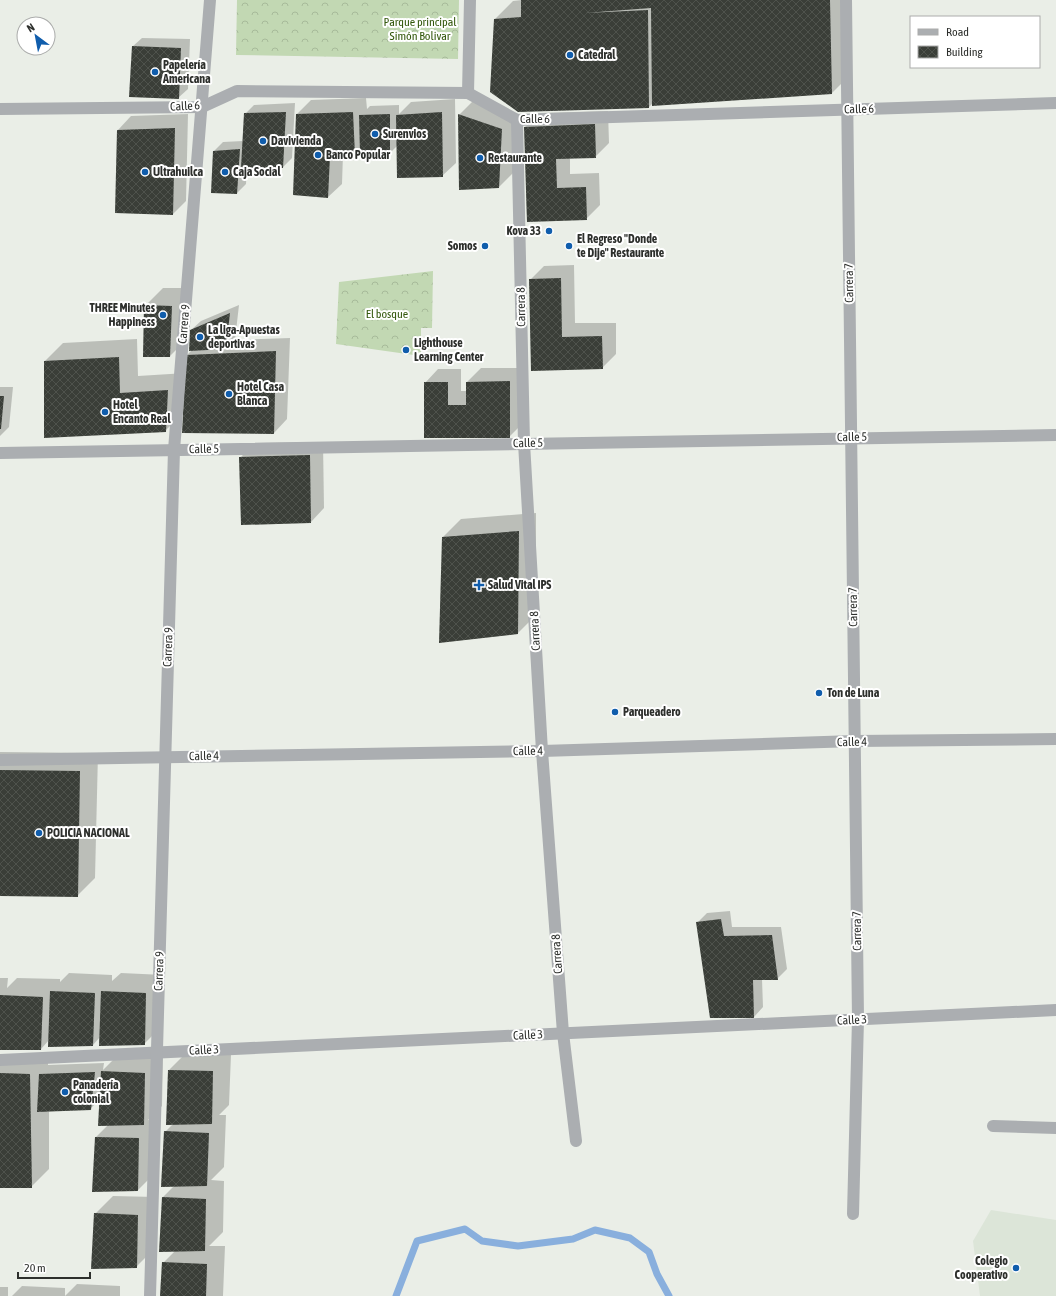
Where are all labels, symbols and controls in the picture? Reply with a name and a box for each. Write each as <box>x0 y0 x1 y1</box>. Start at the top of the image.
park label: Parque principal Simón Bolivar <box>384 15 457 43</box>
north arrow <box>16 16 56 56</box>
legend <box>910 16 1040 68</box>
text: N <box>25 21 37 34</box>
text: Road <box>946 25 969 39</box>
text: Building <box>946 45 984 59</box>
place label: Catedral <box>578 48 616 62</box>
marker: Catedral <box>565 50 575 60</box>
place label: Papelería Americana <box>162 58 211 86</box>
marker: Papelería Americana <box>150 67 160 77</box>
street label: Calle 6 <box>170 98 201 114</box>
street label: Calle 6 <box>844 101 875 117</box>
street label: Calle 6 <box>520 112 550 126</box>
place label: Surenvios <box>383 127 427 141</box>
marker: Surenvios <box>370 129 380 139</box>
place label: Davivienda <box>271 134 322 148</box>
marker: Davivienda <box>258 136 268 146</box>
place label: Banco Popular <box>326 148 390 162</box>
marker: Banco Popular <box>313 150 323 160</box>
place label: Restaurante <box>488 151 543 165</box>
marker: Restaurante <box>475 153 485 163</box>
place label: Ultrahuilca <box>153 165 203 179</box>
place label: Caja Social <box>233 165 281 179</box>
marker: Ultrahuilca <box>140 167 150 177</box>
marker: Caja Social <box>220 167 230 177</box>
place label: Kova 33 <box>507 224 541 238</box>
marker: Kova 33 <box>544 226 554 236</box>
place label: El Regreso "Donde te Dije" Restaurante <box>576 232 665 260</box>
place label: Somos <box>448 239 478 253</box>
marker: Somos <box>480 241 490 251</box>
marker: El Regreso "Donde te Dije" Restaurante <box>564 241 574 251</box>
street label: Carrera 7 <box>842 263 856 303</box>
street label: Carrera 8 <box>514 287 528 327</box>
place label: THREE Minutes Happiness <box>89 301 156 329</box>
street label: Carrera 9 <box>175 303 193 344</box>
park label: El bosque <box>366 307 408 321</box>
marker: THREE Minutes Happiness <box>158 310 168 320</box>
place label: La liga-Apuestas deportivas <box>208 323 280 351</box>
marker: La liga-Apuestas deportivas <box>195 332 205 342</box>
place label: Lighthouse Learning Center <box>414 336 484 364</box>
marker: Lighthouse Learning Center <box>401 345 411 355</box>
place label: Hotel Casa Blanca <box>237 380 284 408</box>
marker: Hotel Casa Blanca <box>224 389 234 399</box>
place label: Hotel Encanto Real <box>113 398 171 426</box>
marker: Hotel Encanto Real <box>100 407 110 417</box>
street label: Calle 5 <box>837 430 867 444</box>
street label: Calle 5 <box>513 436 543 450</box>
street label: Calle 5 <box>189 442 219 456</box>
place label: Salud Vital IPS <box>488 578 551 592</box>
marker: Salud Vital IPS <box>473 579 485 591</box>
street label: Carrera 7 <box>846 587 860 627</box>
street label: Carrera 8 <box>527 610 543 651</box>
street label: Carrera 9 <box>160 627 176 667</box>
place label: Ton de Luna <box>827 686 880 700</box>
marker: Ton de Luna <box>814 688 824 698</box>
place label: Parqueadero <box>623 705 681 719</box>
marker: Parqueadero <box>610 707 620 717</box>
street label: Calle 4 <box>837 735 867 749</box>
street label: Calle 4 <box>513 744 543 758</box>
street label: Calle 4 <box>189 749 219 763</box>
place label: POLICIA NACIONAL <box>47 826 130 840</box>
marker: POLICIA NACIONAL <box>34 828 44 838</box>
street label: Carrera 7 <box>850 911 864 951</box>
street label: Carrera 8 <box>549 933 565 974</box>
street label: Carrera 9 <box>151 951 167 991</box>
street label: Calle 3 <box>837 1012 867 1028</box>
street label: Calle 3 <box>513 1027 543 1043</box>
street label: Calle 3 <box>189 1042 219 1058</box>
place label: Panadería colonial <box>73 1078 119 1106</box>
marker: Panadería colonial <box>60 1087 70 1097</box>
scale bar <box>18 1254 90 1280</box>
place label: Colegio Cooperativo <box>955 1254 1008 1282</box>
text: 20 m <box>24 1261 46 1275</box>
marker: Colegio Cooperativo <box>1011 1263 1021 1273</box>

